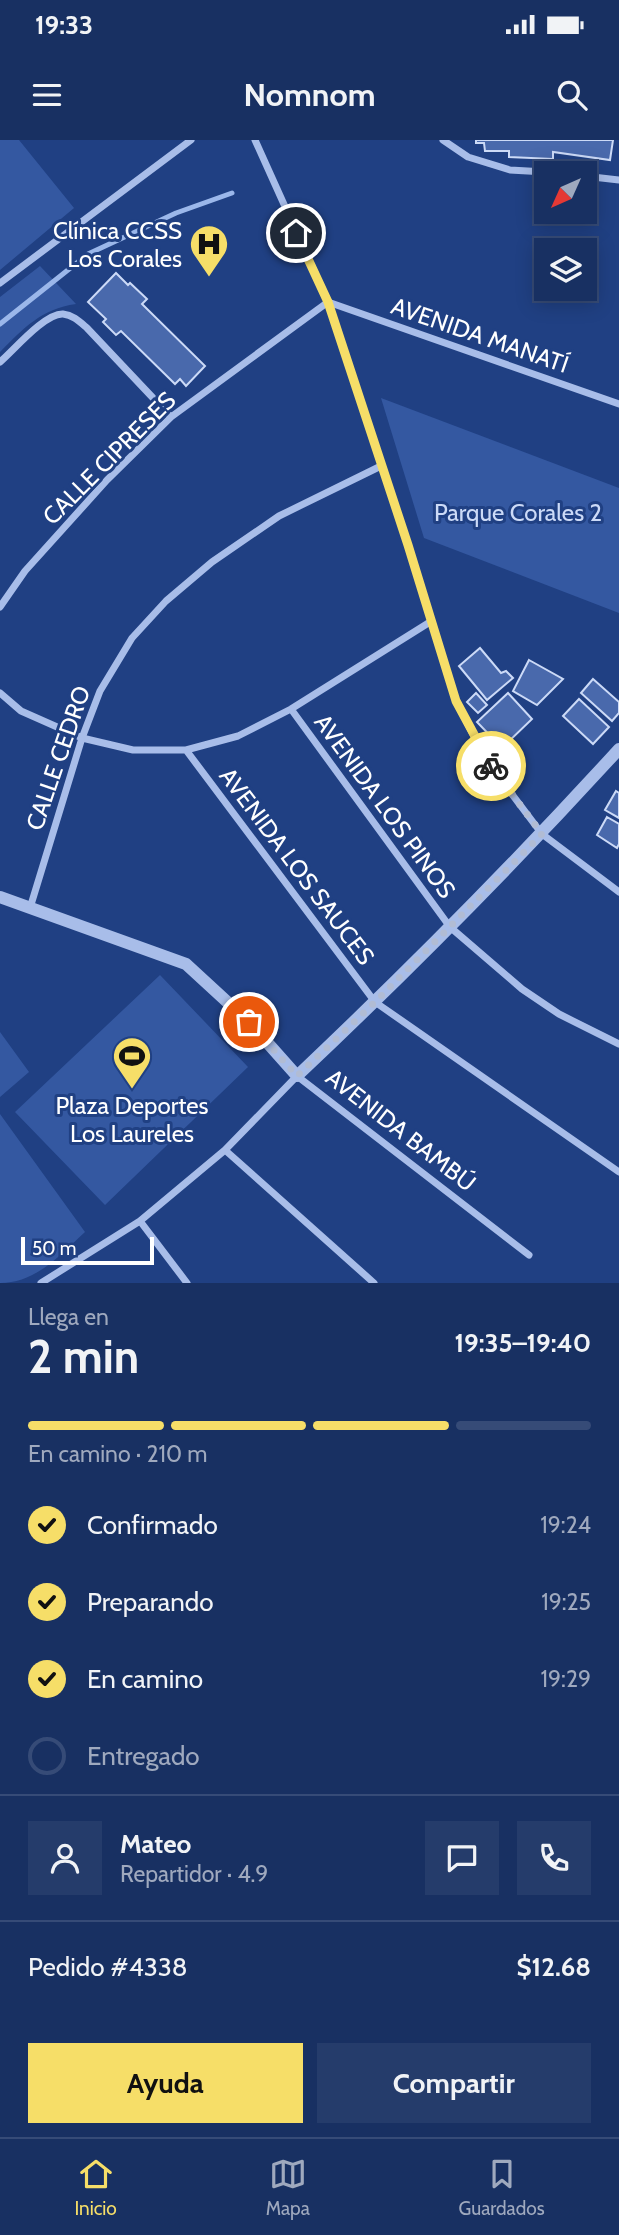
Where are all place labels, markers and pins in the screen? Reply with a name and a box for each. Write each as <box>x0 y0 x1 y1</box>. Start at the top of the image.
pin <box>266 203 326 263</box>
place label: Clínica CCSS Los Corales <box>53 216 182 273</box>
hospital icon: Clínica CCSS Los Corales <box>188 223 230 278</box>
pin <box>219 992 279 1052</box>
sports icon: Plaza Deportes Los Laureles <box>111 1035 153 1090</box>
place label: Plaza Deportes Los Laureles <box>56 1091 209 1148</box>

